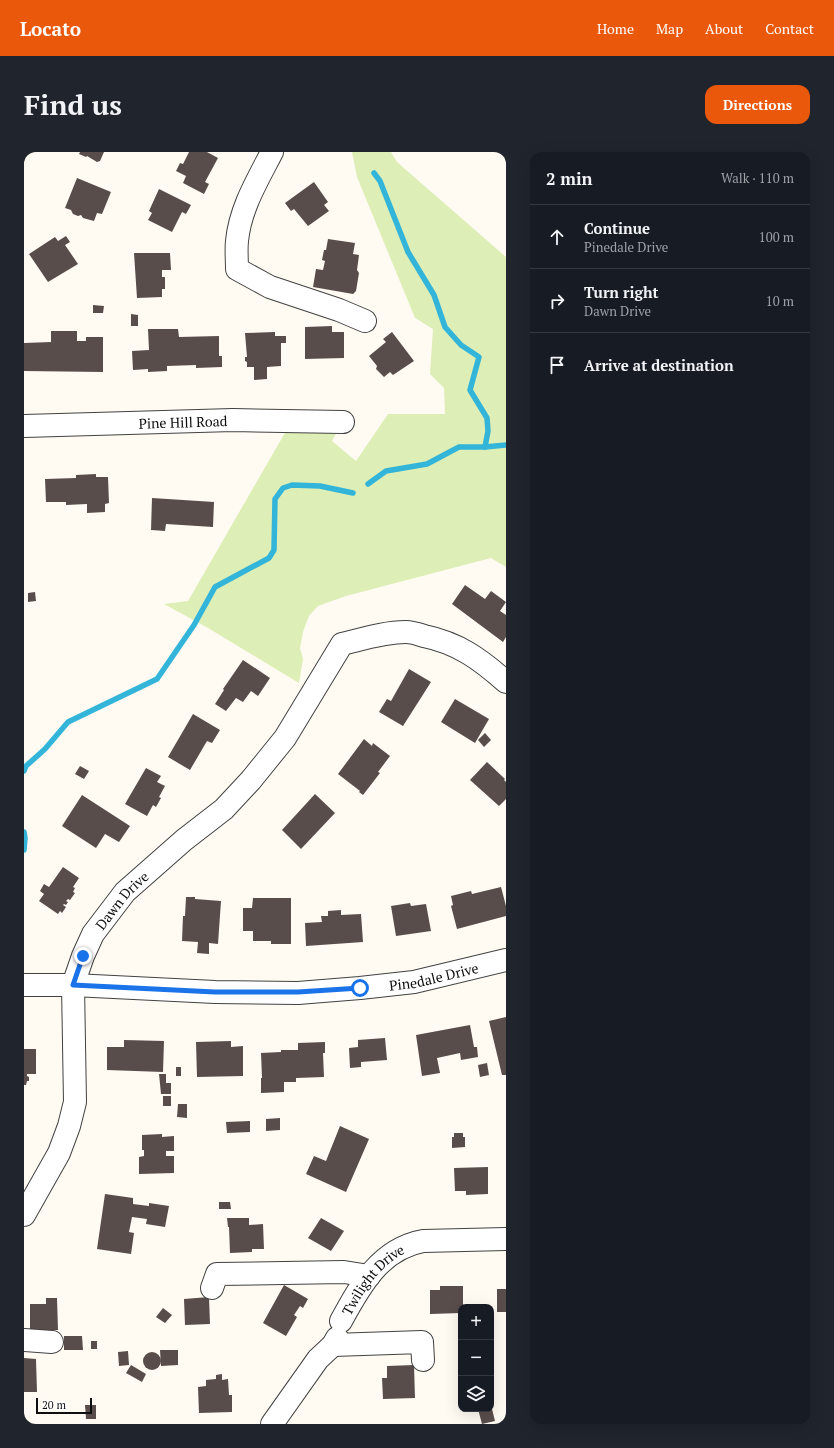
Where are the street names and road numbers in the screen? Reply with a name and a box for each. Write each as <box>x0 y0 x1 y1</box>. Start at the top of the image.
street label: Pine Hill Road <box>138 411 228 432</box>
street label: Dawn Drive <box>90 866 152 933</box>
street label: Pinedale Drive <box>388 957 480 994</box>
street label: Twilight Drive <box>337 1239 407 1318</box>

